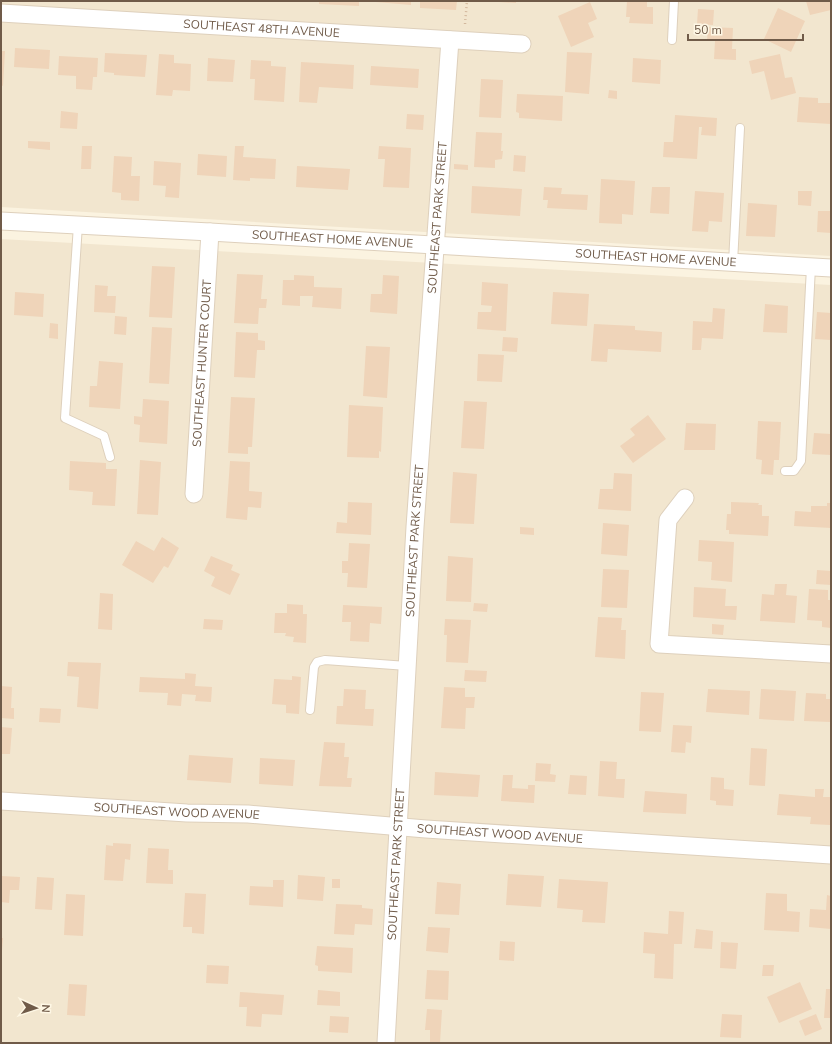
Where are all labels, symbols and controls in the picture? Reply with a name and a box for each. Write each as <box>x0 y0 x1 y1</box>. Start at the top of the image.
street label: SOUTHEAST 48TH AVENUE <box>183 16 340 41</box>
scale bar <box>688 16 803 42</box>
text: 50 m <box>694 22 722 38</box>
street label: SOUTHEAST PARK STREET <box>424 140 451 294</box>
street label: SOUTHEAST HOME AVENUE <box>251 226 414 252</box>
street label: SOUTHEAST HOME AVENUE <box>575 245 737 271</box>
street label: SOUTHEAST HUNTER COURT <box>189 278 215 447</box>
street label: SOUTHEAST PARK STREET <box>402 463 428 617</box>
street label: SOUTHEAST PARK STREET <box>384 787 408 941</box>
street label: SOUTHEAST WOOD AVENUE <box>93 799 260 823</box>
street label: SOUTHEAST WOOD AVENUE <box>416 820 583 847</box>
north arrow <box>16 988 56 1028</box>
text: N <box>38 1004 53 1013</box>

